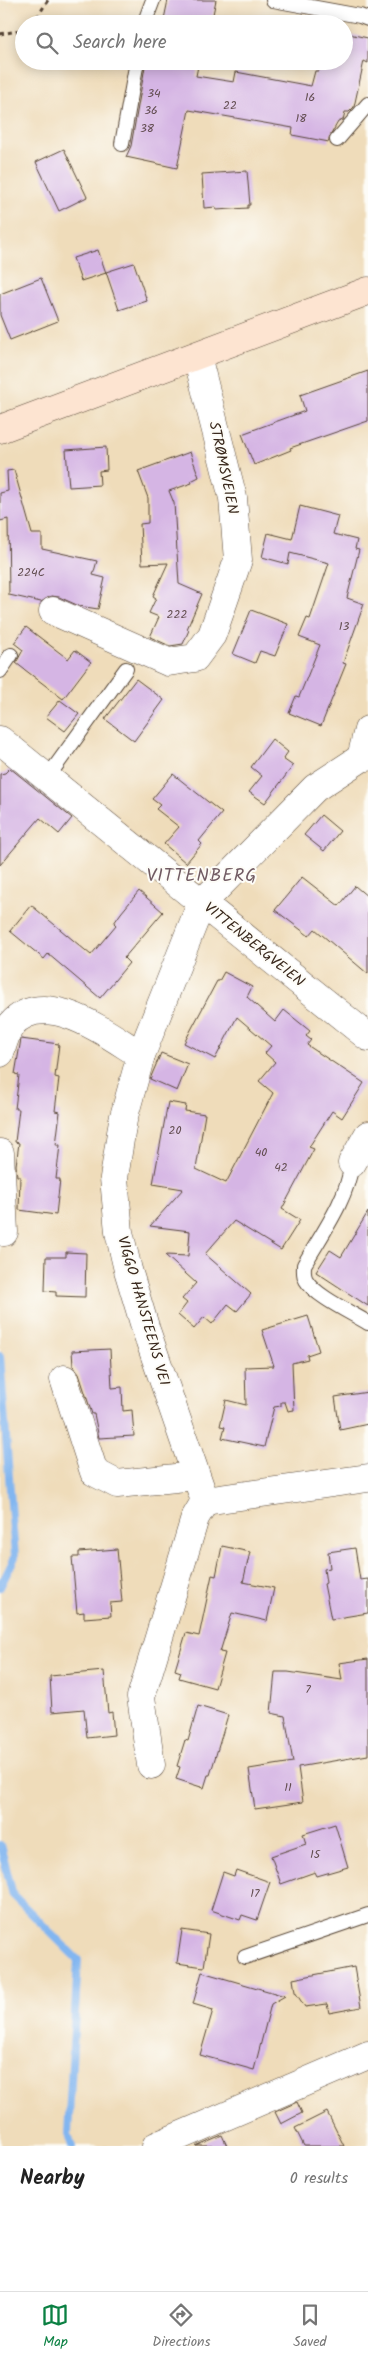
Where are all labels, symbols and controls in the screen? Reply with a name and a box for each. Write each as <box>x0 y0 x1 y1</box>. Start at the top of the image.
search box <box>15 15 353 70</box>
text: Search here <box>73 28 167 58</box>
icon: search <box>33 29 61 57</box>
house number: 34 <box>147 84 161 103</box>
house number: 16 <box>305 88 315 107</box>
house number: 22 <box>223 96 237 115</box>
house number: 36 <box>144 101 158 120</box>
house number: 18 <box>296 109 307 128</box>
house number: 38 <box>140 119 155 138</box>
street label: STRØMSVEIEN <box>201 419 245 517</box>
house number: 224C <box>17 563 45 582</box>
house number: 222 <box>167 605 187 624</box>
house number: 13 <box>339 617 349 636</box>
district label: VITTENBERG <box>147 862 257 891</box>
street label: VITTENBERGVEIEN <box>198 897 310 993</box>
house number: 20 <box>169 1121 181 1140</box>
house number: 40 <box>255 1143 267 1162</box>
house number: 42 <box>274 1158 288 1177</box>
street label: VIGGO HANSTEENS VEI <box>110 1233 176 1389</box>
house number: 7 <box>305 1680 311 1699</box>
house number: 11 <box>284 1778 292 1797</box>
house number: 15 <box>310 1845 322 1864</box>
house number: 17 <box>250 1884 260 1903</box>
text: Nearby <box>20 2162 85 2195</box>
text: 0 results <box>290 2166 348 2191</box>
tab: Map <box>41 2301 69 2353</box>
tab: Directions <box>152 2301 210 2353</box>
tab: Saved <box>293 2301 327 2353</box>

